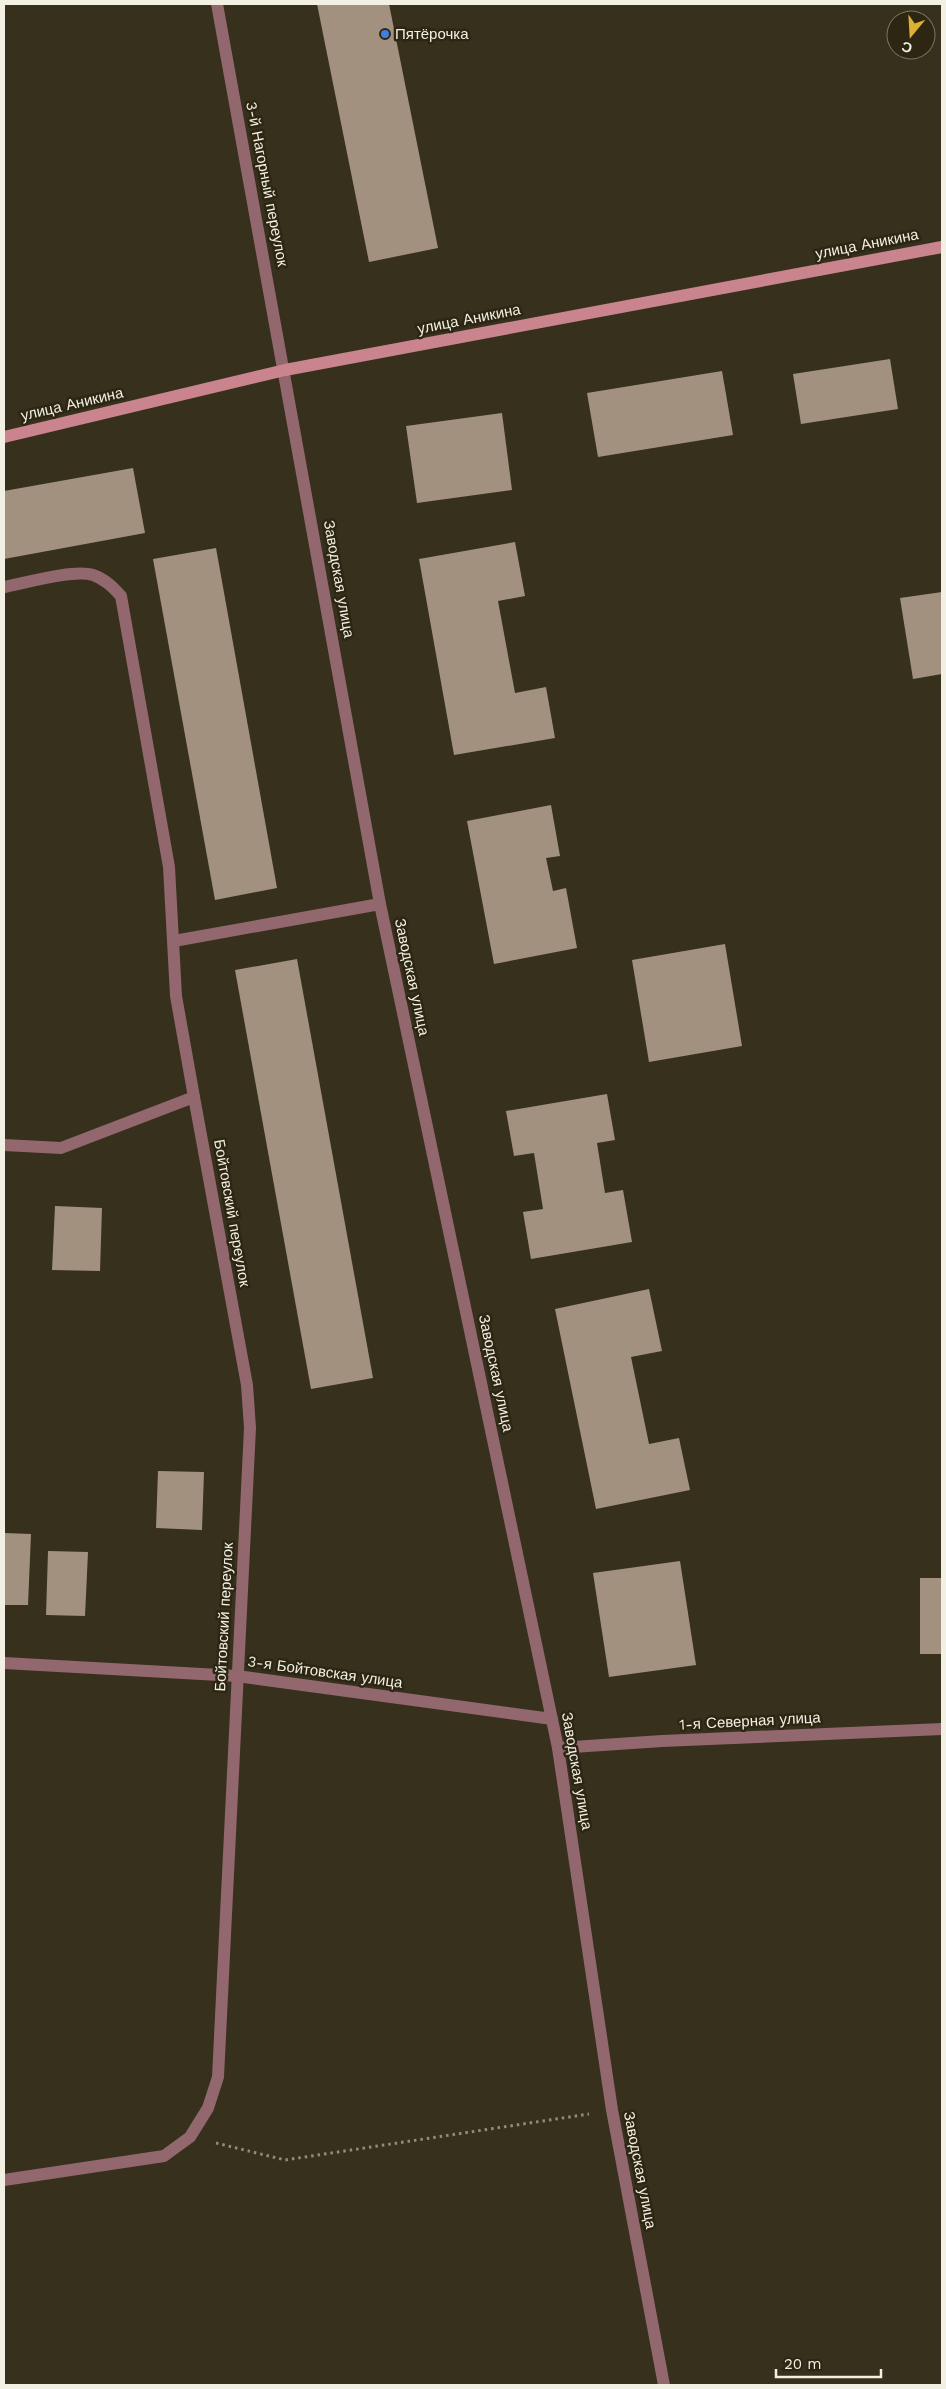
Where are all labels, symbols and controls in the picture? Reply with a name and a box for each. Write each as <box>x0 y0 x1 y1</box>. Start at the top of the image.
north arrow <box>886 10 936 60</box>
place label: Пятёрочка <box>395 25 469 43</box>
marker: Пятёрочка <box>379 28 391 40</box>
text: С <box>900 38 914 57</box>
street label: 3-й Нагорный переулок <box>242 100 292 268</box>
street label: улица Аникина <box>814 225 921 263</box>
street label: улица Аникина <box>416 300 523 338</box>
street label: улица Аникина <box>19 383 126 425</box>
street label: Заводская улица <box>320 519 358 640</box>
street label: Заводская улица <box>391 917 433 1038</box>
street label: Бойтовский переулок <box>210 1138 254 1289</box>
street label: Заводская улица <box>475 1313 517 1434</box>
street label: Бойтовский переулок <box>211 1542 237 1692</box>
street label: 3-я Бойтовская улица <box>246 1652 404 1692</box>
street label: 1-я Северная улица <box>679 1708 822 1734</box>
street label: Заводская улица <box>558 1711 596 1832</box>
street label: Заводская улица <box>620 2110 660 2231</box>
scale bar <box>776 2346 881 2378</box>
text: 20 m <box>784 2355 822 2373</box>

